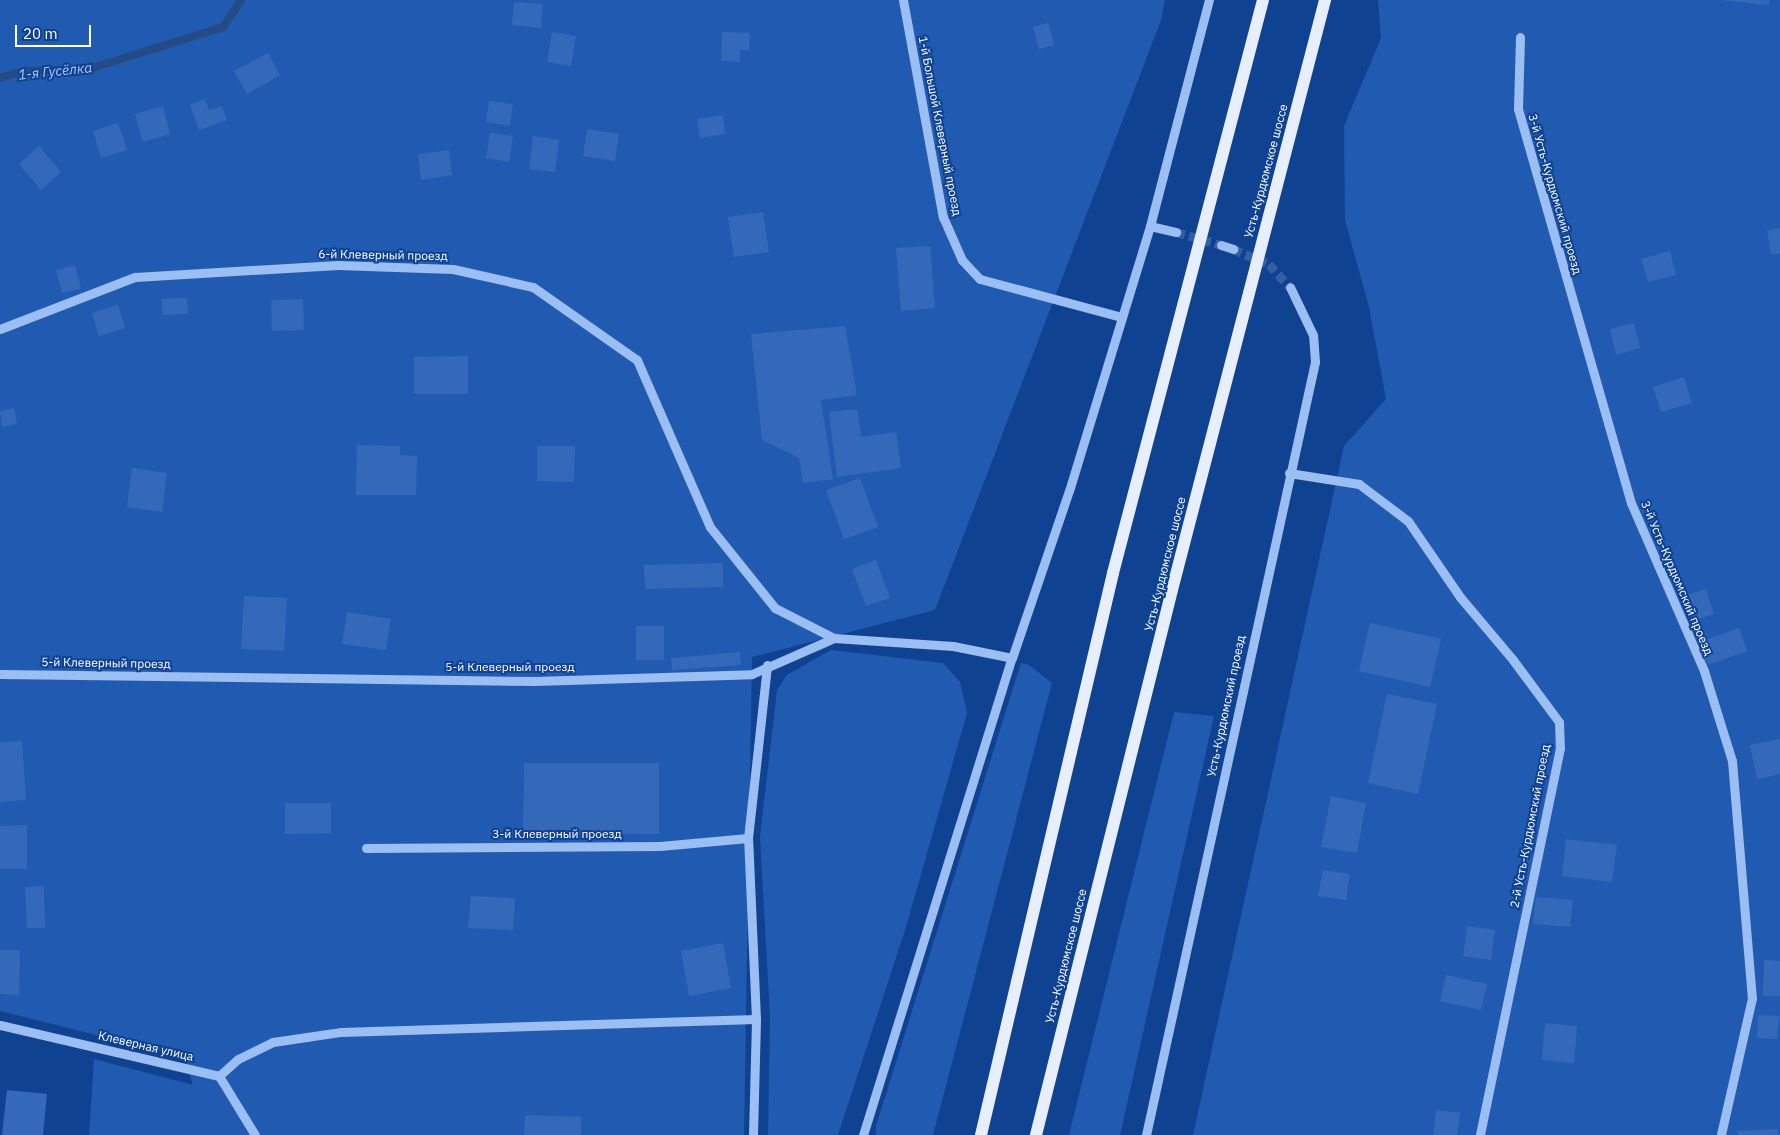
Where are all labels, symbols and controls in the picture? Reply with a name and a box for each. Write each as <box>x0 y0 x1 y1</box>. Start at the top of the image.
scale bar <box>18 15 94 47</box>
text: 20 m <box>23 24 58 43</box>
street label: 1-й Большой Клеверный проезд <box>915 35 965 217</box>
water label: 1-я Гусёлка <box>17 59 93 83</box>
street label: Усть-Курдюмское шоссе <box>1241 103 1291 239</box>
street label: 3-й Усть-Курдюмский проезд <box>1525 112 1585 276</box>
street label: 6-й Клеверный проезд <box>318 247 448 263</box>
street label: Усть-Курдюмское шоссе <box>1141 495 1189 633</box>
street label: 3-й Усть-Курдюмский проезд <box>1638 499 1716 657</box>
street label: Усть-Курдюмский проезд <box>1204 634 1248 778</box>
street label: 5-й Клеверный проезд <box>41 655 171 671</box>
street label: 5-й Клеверный проезд <box>445 660 575 674</box>
street label: 2-й Усть-Курдюмский проезд <box>1507 743 1553 909</box>
street label: 3-й Клеверный проезд <box>492 827 622 841</box>
street label: Усть-Курдюмское шоссе <box>1042 887 1090 1025</box>
street label: Клеверная улица <box>97 1028 195 1064</box>

